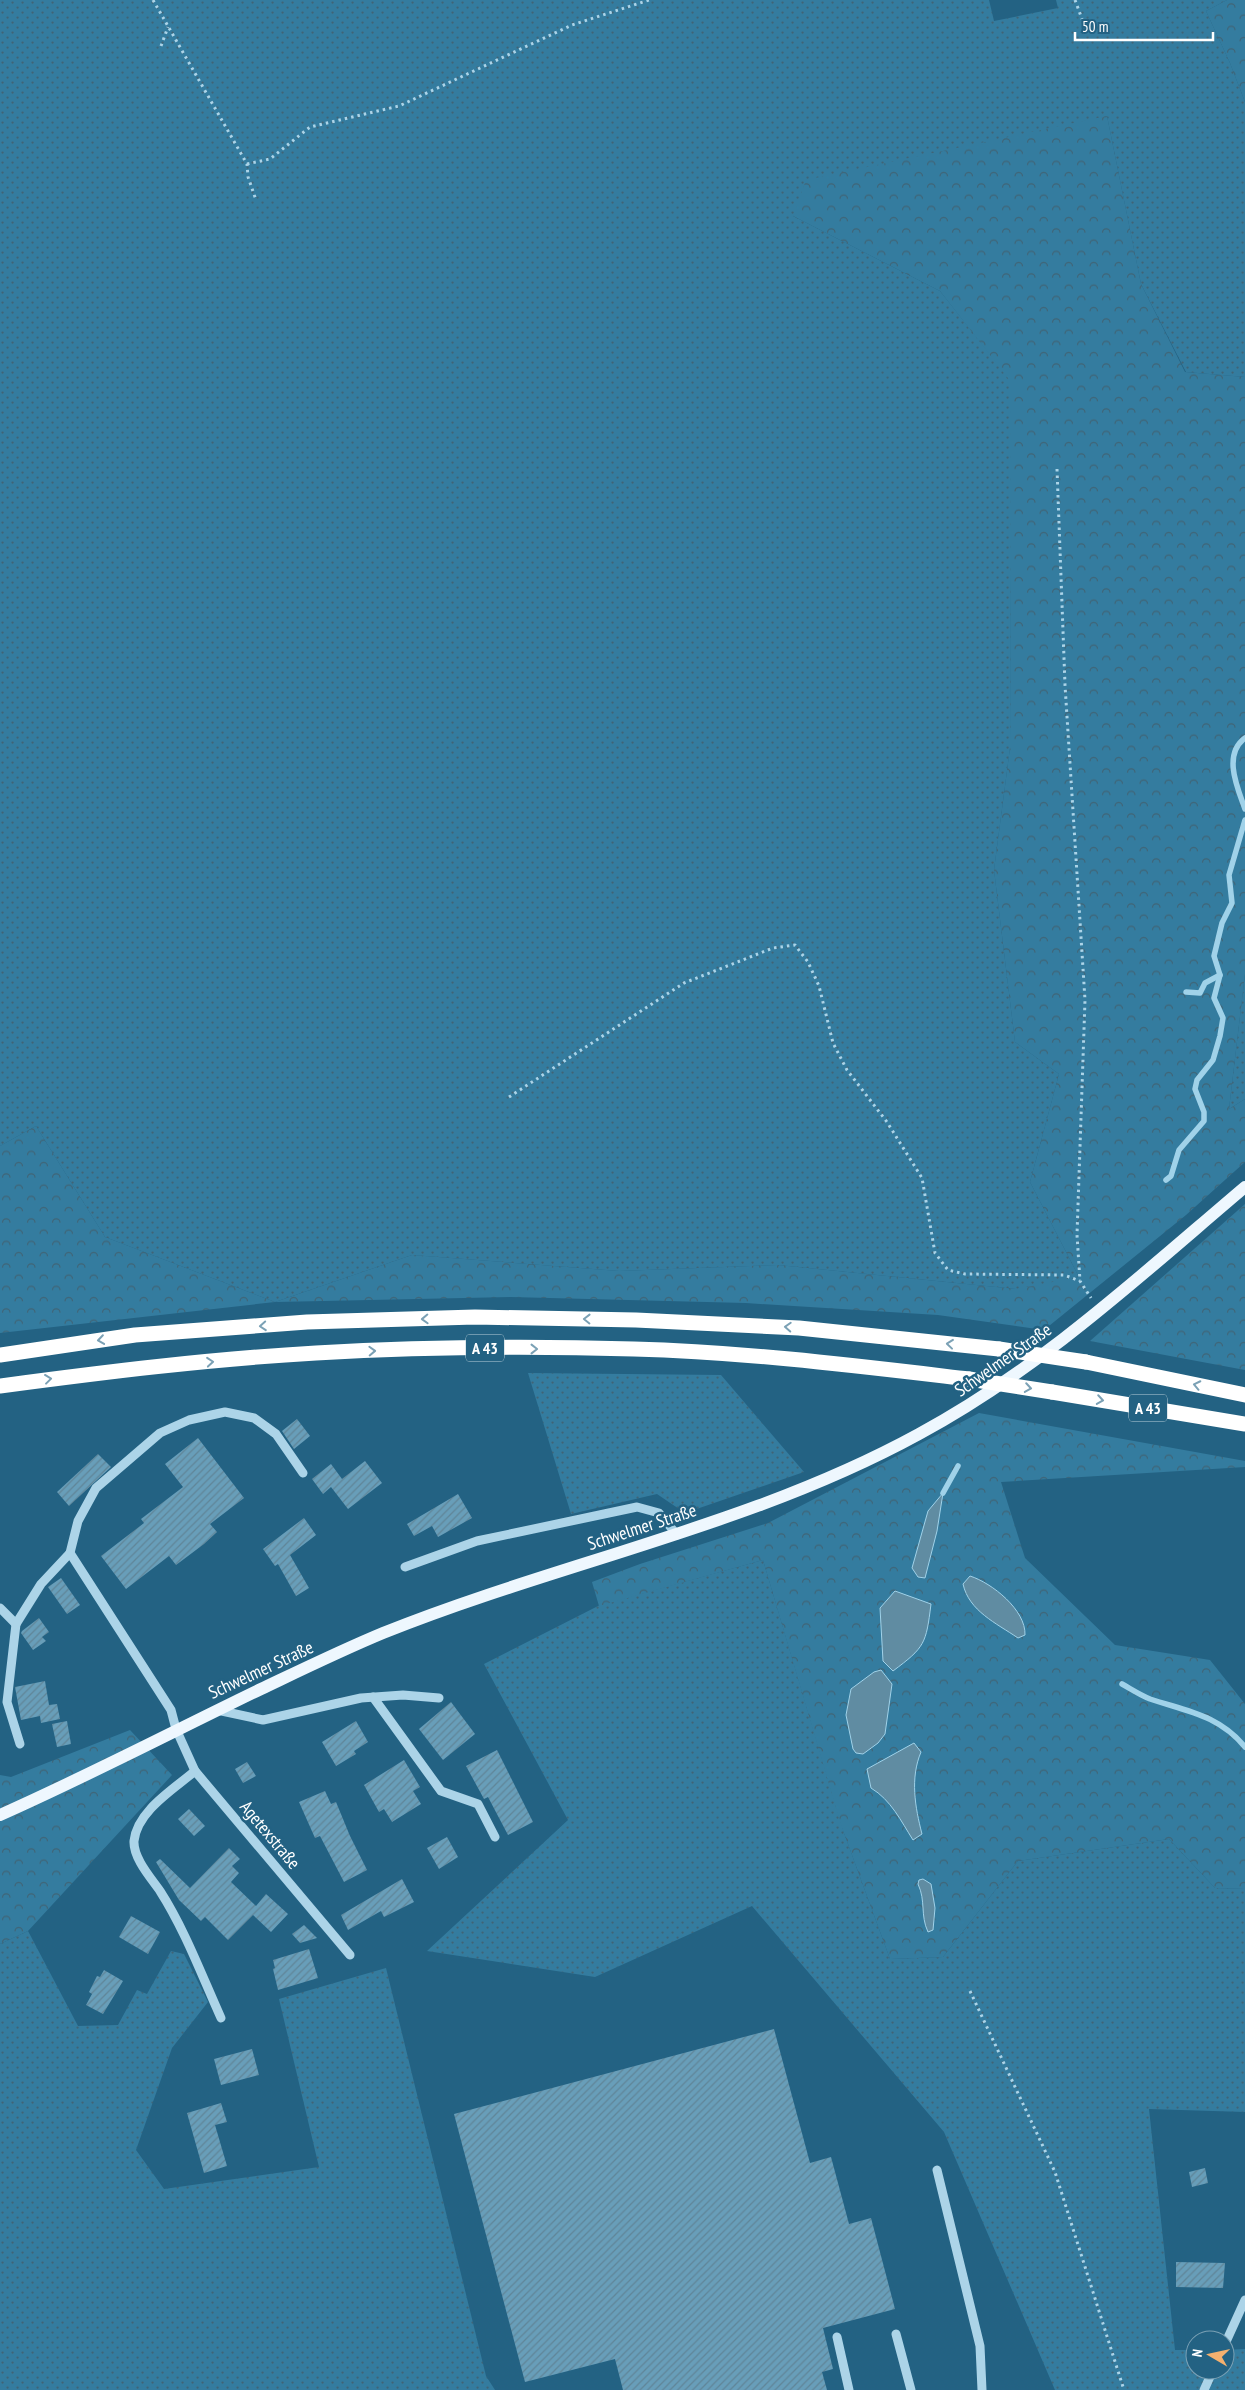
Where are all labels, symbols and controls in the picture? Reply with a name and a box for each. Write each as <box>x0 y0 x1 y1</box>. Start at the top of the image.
scale bar <box>1075 10 1212 42</box>
text: 50 m <box>1082 17 1108 36</box>
one-way arrow <box>421 1313 429 1324</box>
one-way arrow <box>583 1314 591 1324</box>
street label: Schwelmer Straße <box>950 1318 1056 1401</box>
one-way arrow <box>258 1320 266 1331</box>
one-way arrow <box>784 1322 792 1333</box>
one-way arrow <box>97 1334 105 1345</box>
road number: A 43 <box>466 1335 504 1362</box>
one-way arrow <box>946 1339 954 1350</box>
one-way arrow <box>531 1344 539 1354</box>
one-way arrow <box>368 1346 376 1356</box>
one-way arrow <box>206 1357 214 1368</box>
one-way arrow <box>45 1374 53 1385</box>
one-way arrow <box>1193 1380 1202 1391</box>
one-way arrow <box>1023 1383 1032 1393</box>
one-way arrow <box>1095 1395 1104 1405</box>
road number: A 43 <box>1129 1395 1167 1422</box>
street label: Schwelmer Straße <box>585 1498 699 1555</box>
street label: Schwelmer Straße <box>205 1635 317 1704</box>
street label: Agetexstraße <box>235 1796 306 1874</box>
north arrow <box>1185 2330 1235 2380</box>
text: N <box>1188 2348 1207 2358</box>

